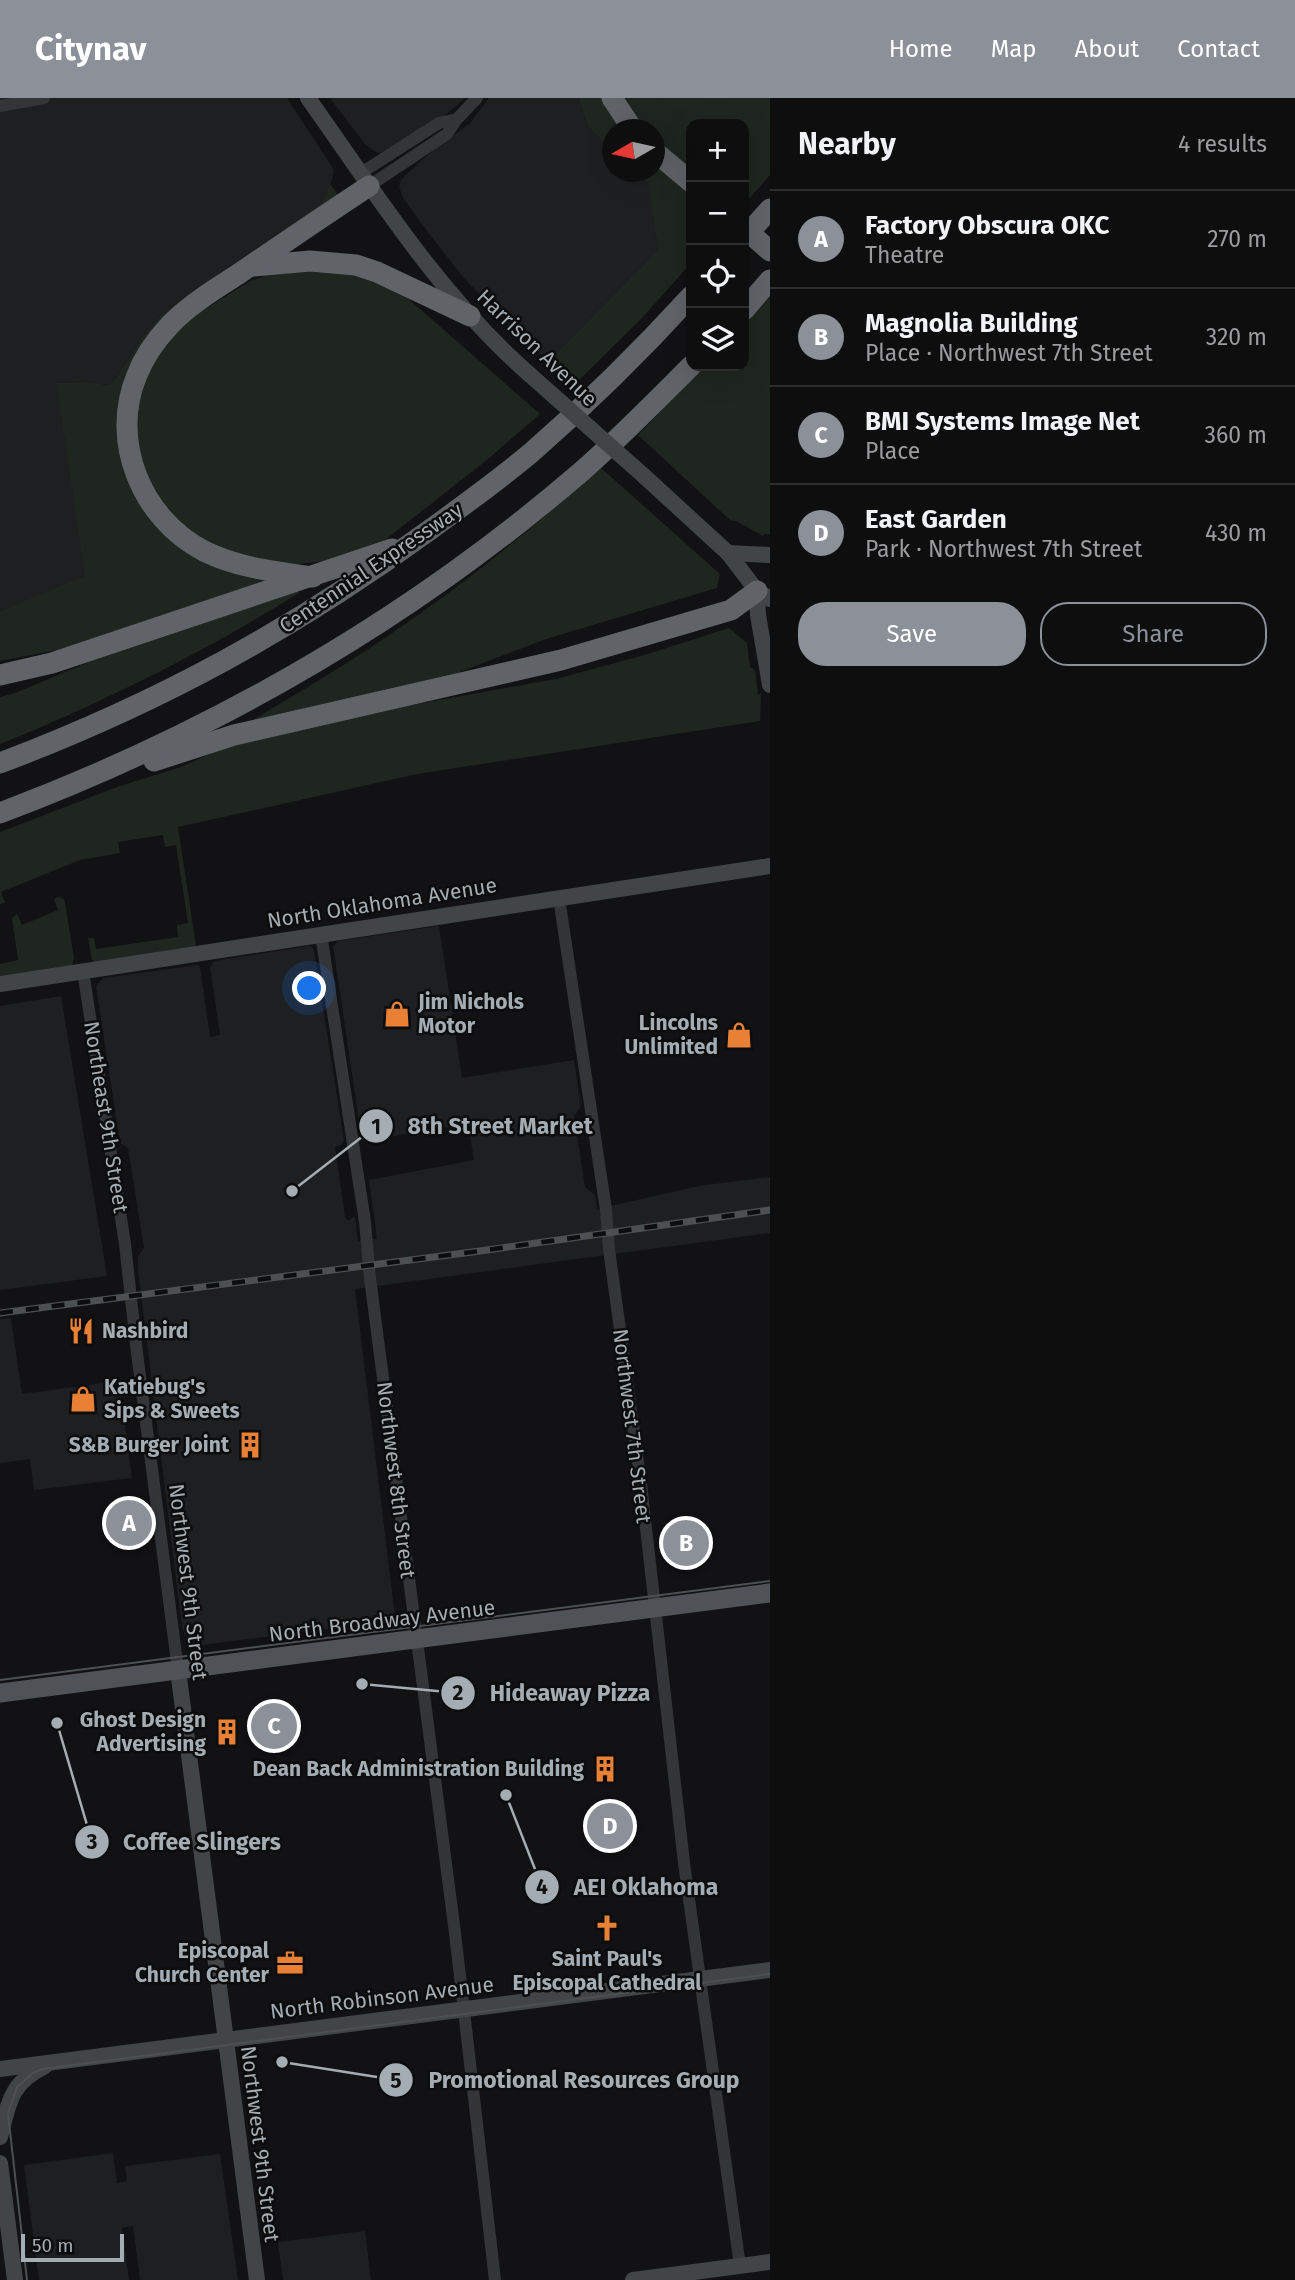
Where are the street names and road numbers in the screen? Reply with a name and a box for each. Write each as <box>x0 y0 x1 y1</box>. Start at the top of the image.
street label: Harrison Avenue <box>471 284 603 412</box>
street label: Centennial Expressway <box>274 497 468 639</box>
street label: North Oklahoma Avenue <box>265 872 499 934</box>
street label: Northeast 9th Street <box>78 1019 134 1215</box>
street label: Northwest 7th Street <box>607 1327 657 1525</box>
street label: Northwest 8th Street <box>371 1380 421 1580</box>
street label: Northwest 9th Street <box>163 1482 213 1682</box>
street label: North Broadway Avenue <box>267 1594 497 1648</box>
street label: North Robinson Avenue <box>269 1971 495 2025</box>
street label: Northwest 9th Street <box>235 2044 285 2244</box>

